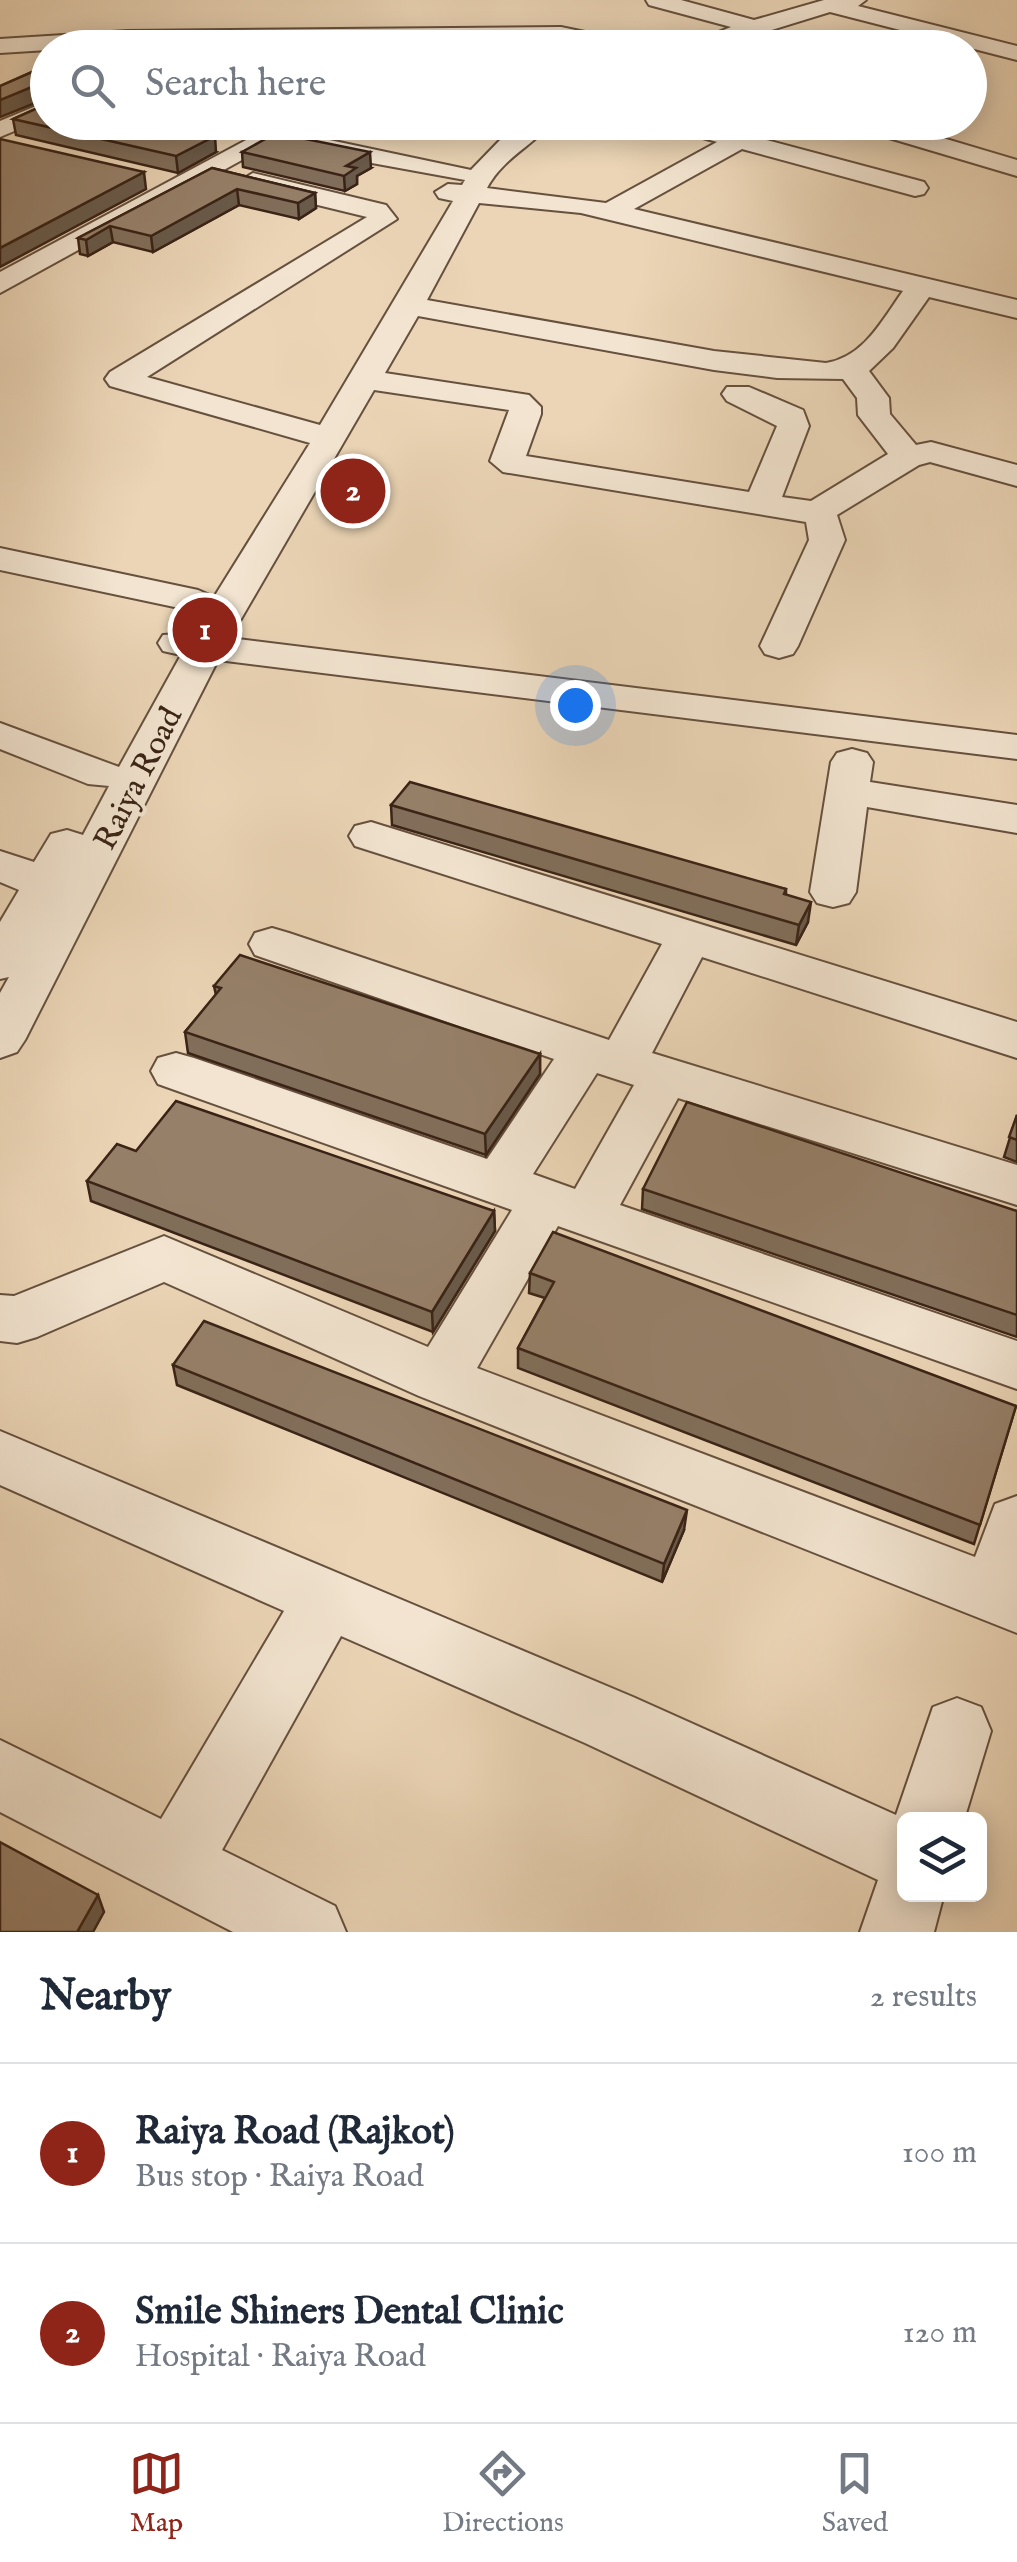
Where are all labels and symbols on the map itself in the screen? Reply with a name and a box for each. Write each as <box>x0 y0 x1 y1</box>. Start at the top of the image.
pin: 2 <box>320 454 386 528</box>
pin: 1 <box>172 592 238 668</box>
your location <box>550 680 601 731</box>
street label: Raiya Road <box>86 700 193 858</box>

